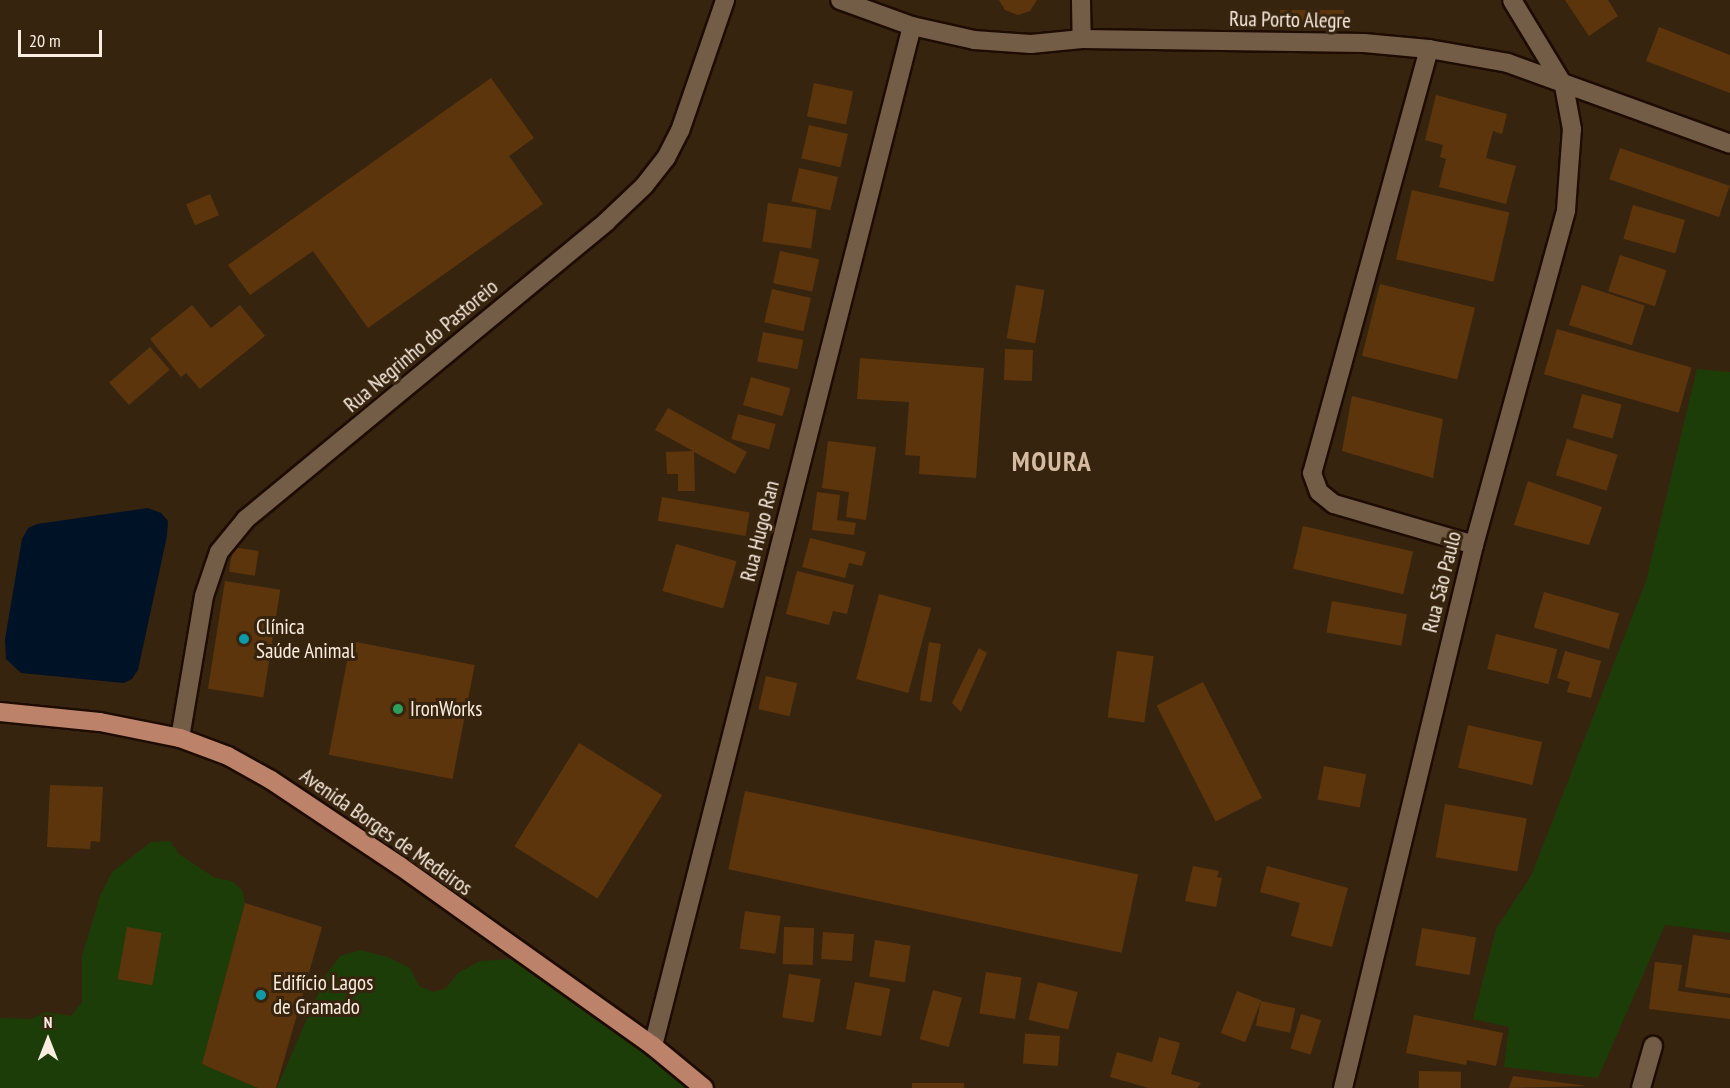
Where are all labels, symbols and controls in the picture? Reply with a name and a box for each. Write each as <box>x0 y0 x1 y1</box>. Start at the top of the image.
street label: Rua Porto Alegre <box>1229 6 1351 34</box>
scale bar <box>21 18 105 56</box>
text: 20 m <box>29 29 61 52</box>
street label: Rua Negrinho do Pastoreio <box>339 274 503 418</box>
district label: MOURA <box>1012 446 1092 478</box>
street label: Rua Hugo Ran <box>735 478 785 584</box>
street label: Rua São Paulo <box>1417 529 1467 635</box>
place label: Clínica Saúde Animal <box>256 614 355 664</box>
marker: Clínica Saúde Animal <box>237 632 251 646</box>
place label: IronWorks <box>410 696 482 722</box>
marker: IronWorks <box>391 702 405 716</box>
street label: Avenida Borges de Medeiros <box>295 763 477 901</box>
place label: Edifício Lagos de Gramado <box>273 970 373 1020</box>
marker: Edifício Lagos de Gramado <box>254 988 268 1002</box>
north arrow <box>18 1010 78 1070</box>
text: N <box>44 1012 52 1032</box>

